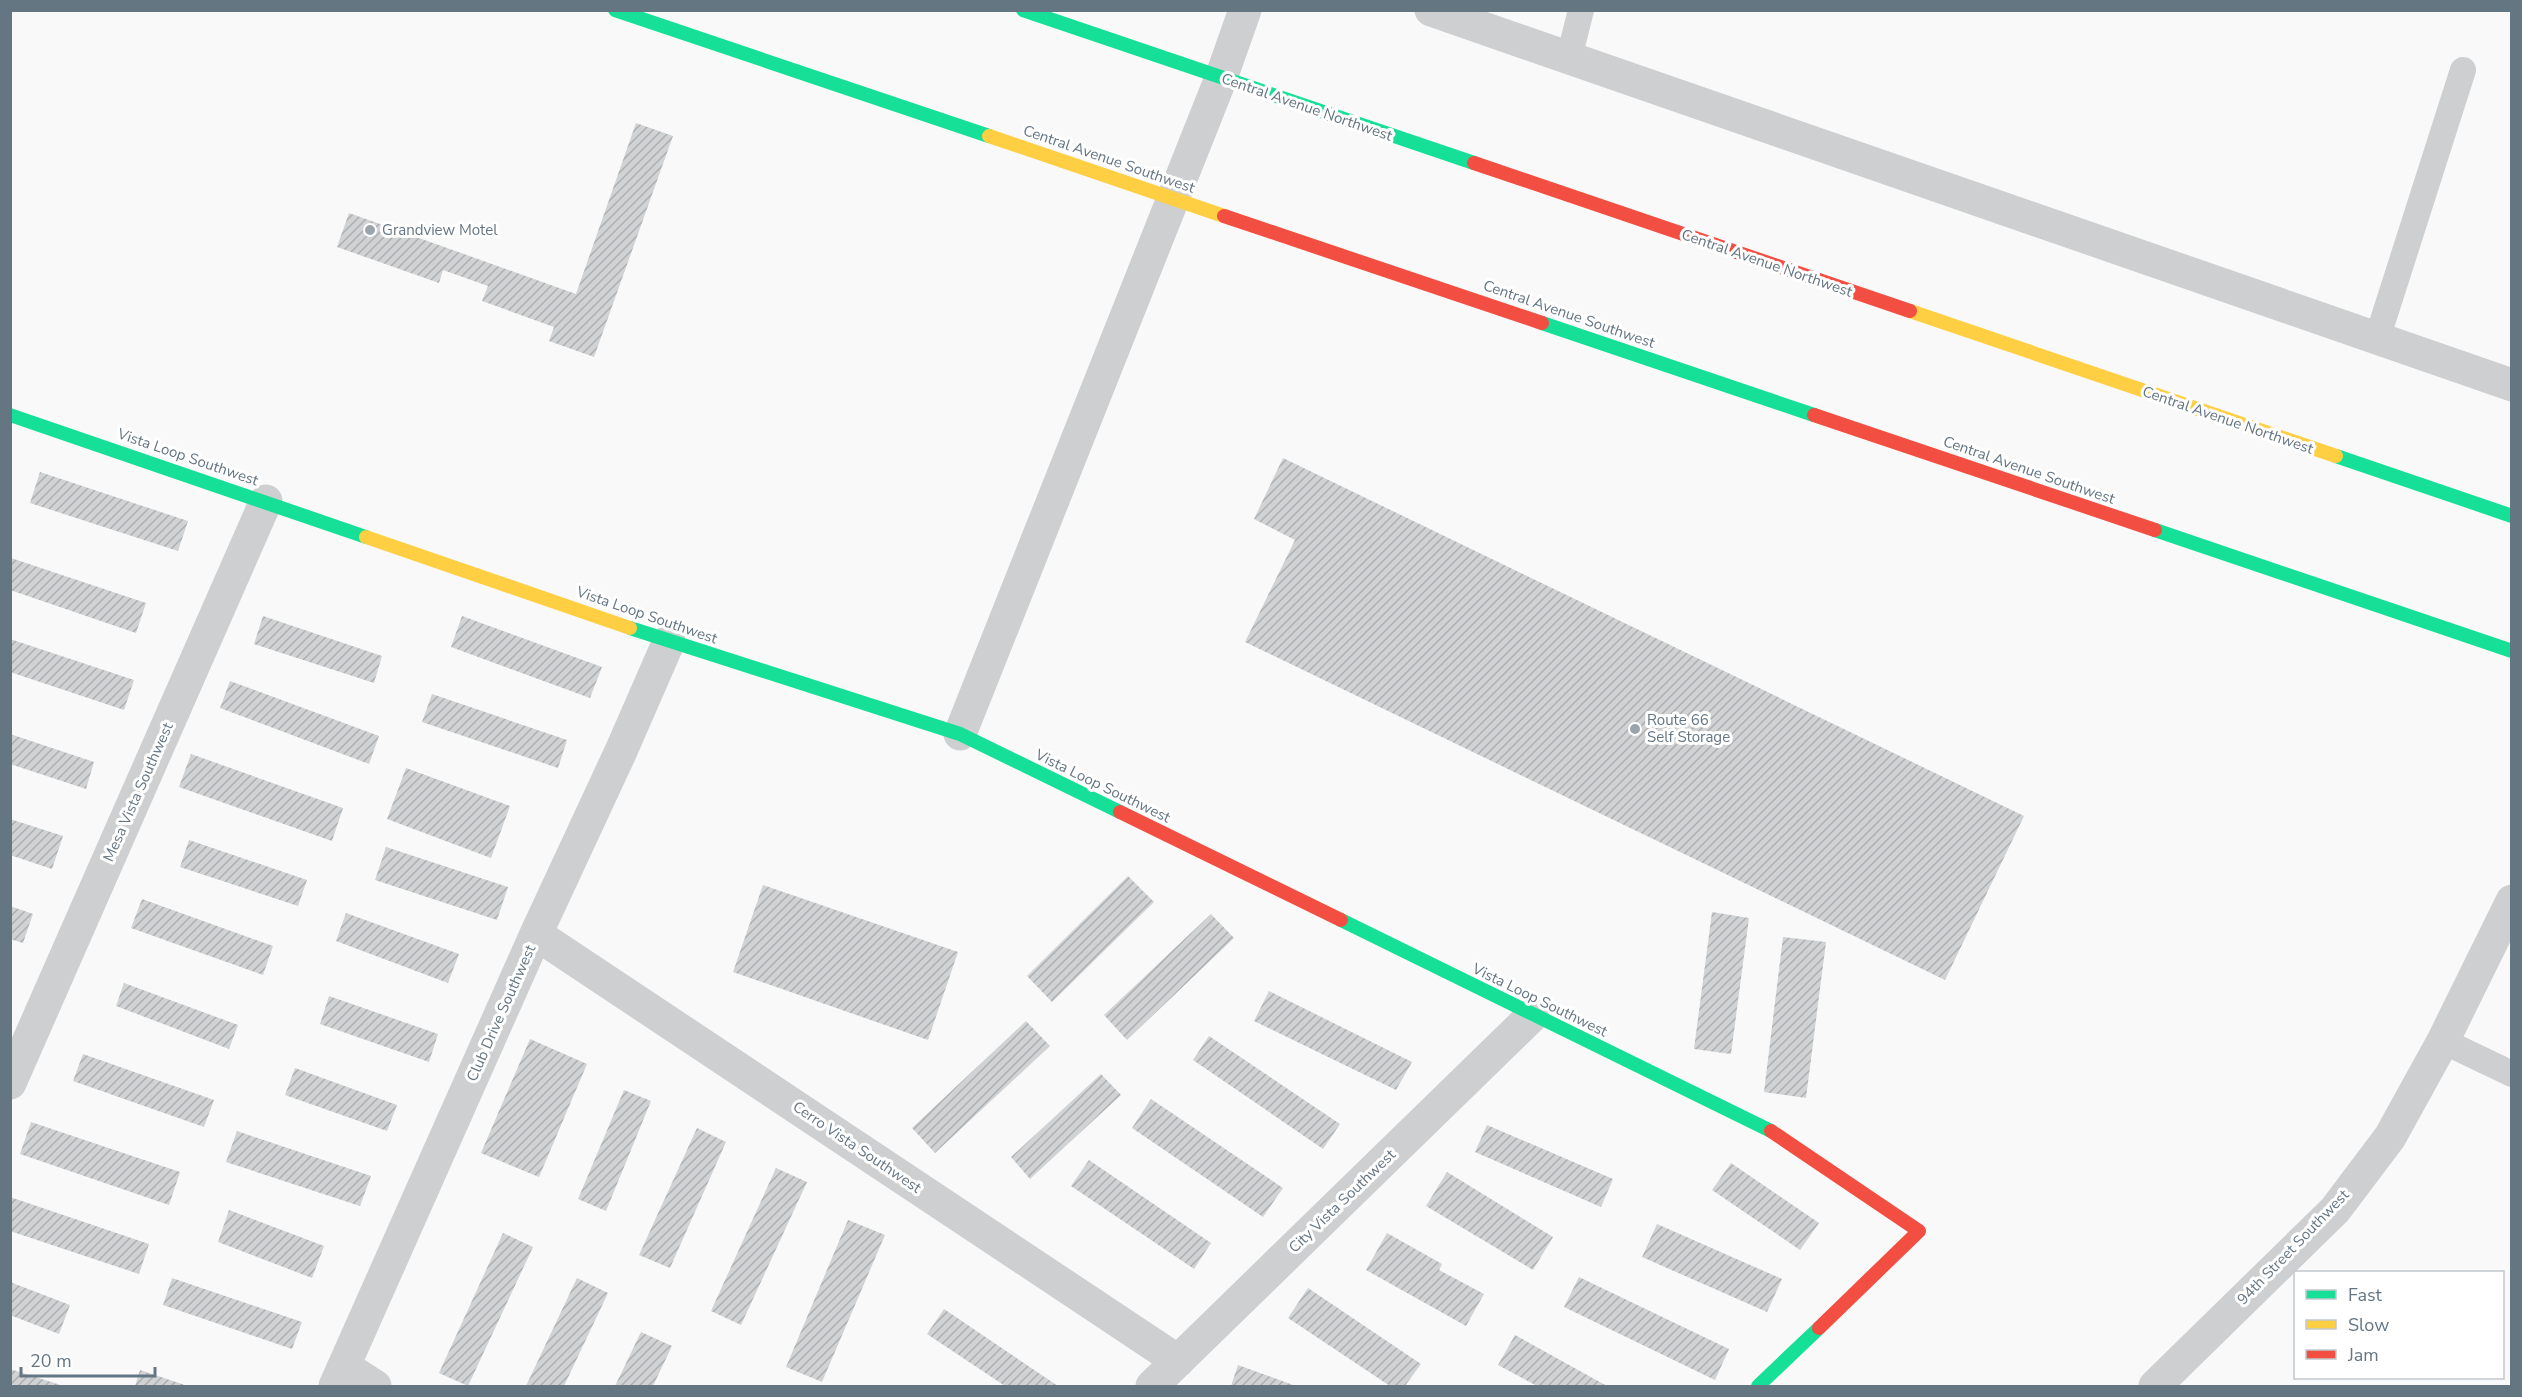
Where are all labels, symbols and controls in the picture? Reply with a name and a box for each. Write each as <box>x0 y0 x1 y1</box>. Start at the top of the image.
street label: Central Avenue Northwest <box>1219 68 1396 146</box>
street label: Central Avenue Southwest <box>1020 120 1198 198</box>
place label: Grandview Motel <box>382 220 498 240</box>
marker: Grandview Motel <box>363 223 377 237</box>
street label: Central Avenue Northwest <box>1679 224 1856 302</box>
street label: Central Avenue Southwest <box>1480 275 1658 353</box>
street label: Central Avenue Northwest <box>2140 381 2317 459</box>
street label: Vista Loop Southwest <box>114 423 262 491</box>
street label: Central Avenue Southwest <box>1940 431 2118 509</box>
street label: Vista Loop Southwest <box>573 581 721 649</box>
place label: Route 66 Self Storage <box>1647 710 1730 747</box>
street label: Mesa Vista Southwest <box>98 719 178 865</box>
marker: Route 66 Self Storage <box>1628 722 1642 736</box>
street label: Vista Loop Southwest <box>1031 744 1175 828</box>
street label: Club Drive Southwest <box>462 941 540 1084</box>
street label: Vista Loop Southwest <box>1468 958 1612 1042</box>
street label: Cerro Vista Southwest <box>789 1097 926 1198</box>
street label: City Vista Southwest <box>1284 1144 1400 1257</box>
street label: 94th Street Southwest <box>2233 1185 2354 1309</box>
legend <box>2294 1271 2504 1379</box>
text: Fast <box>2348 1283 2383 1307</box>
text: Slow <box>2348 1313 2389 1337</box>
scale bar <box>21 1340 154 1378</box>
text: Jam <box>2347 1343 2379 1367</box>
text: 20 m <box>30 1349 72 1373</box>

